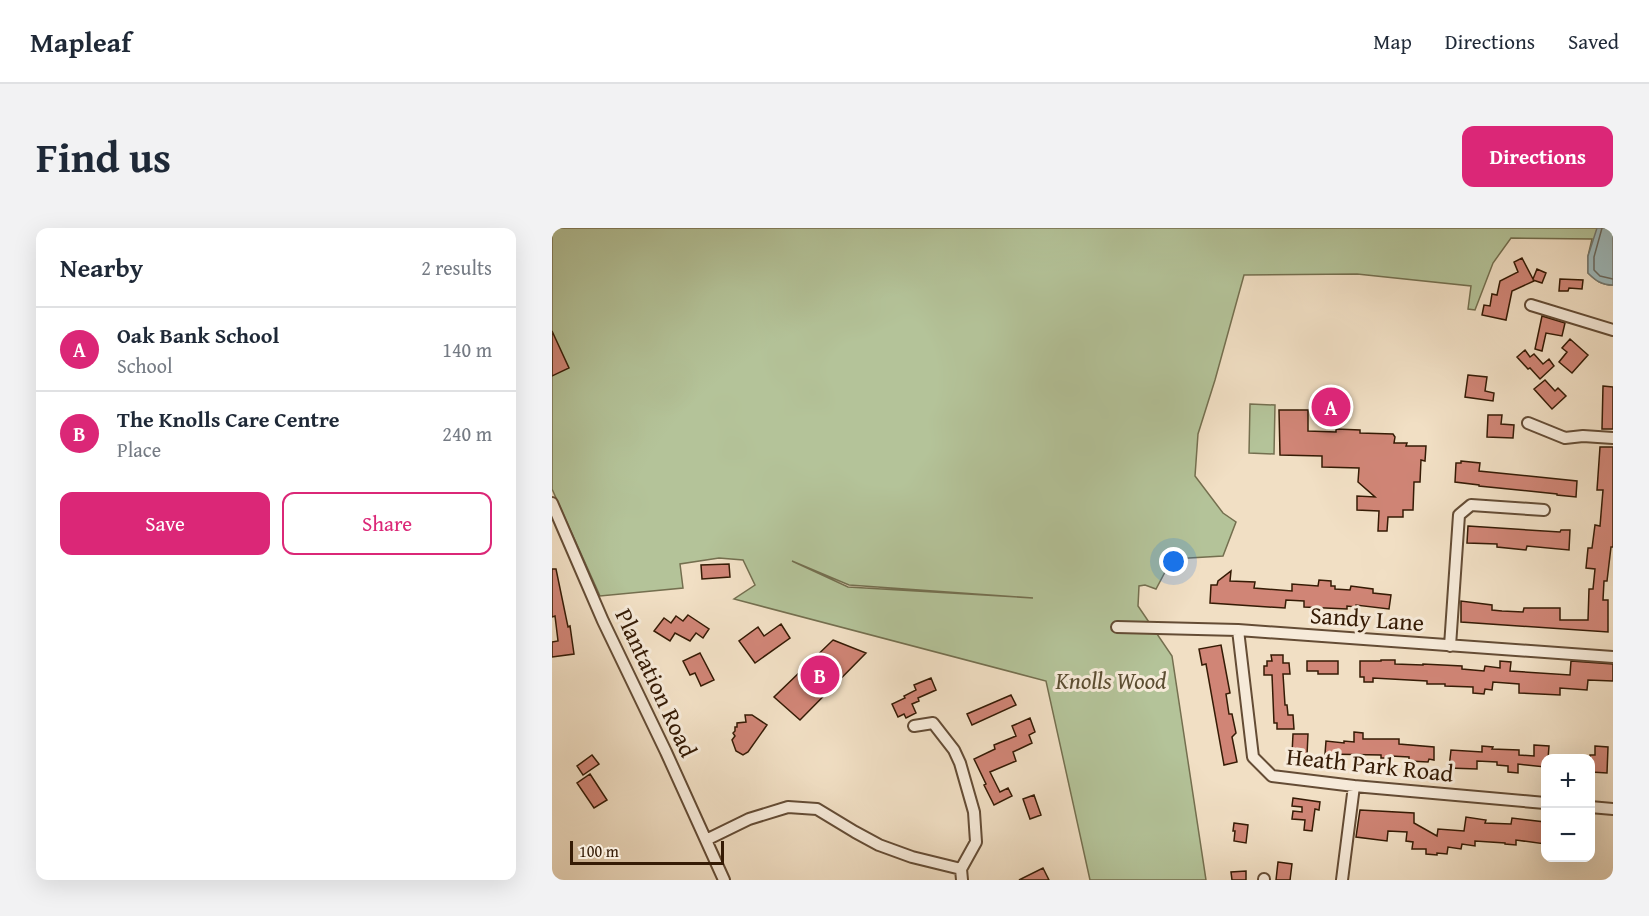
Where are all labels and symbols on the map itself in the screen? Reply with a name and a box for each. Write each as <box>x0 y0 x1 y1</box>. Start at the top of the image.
pin: A <box>1312 384 1350 429</box>
your location <box>1159 547 1188 576</box>
street label: Sandy Lane <box>1309 597 1425 640</box>
street label: Plantation Road <box>607 603 706 763</box>
pin: B <box>800 652 840 698</box>
park label: Knolls Wood <box>1054 663 1167 698</box>
street label: Heath Park Road <box>1285 738 1455 791</box>
scale bar <box>570 838 724 866</box>

